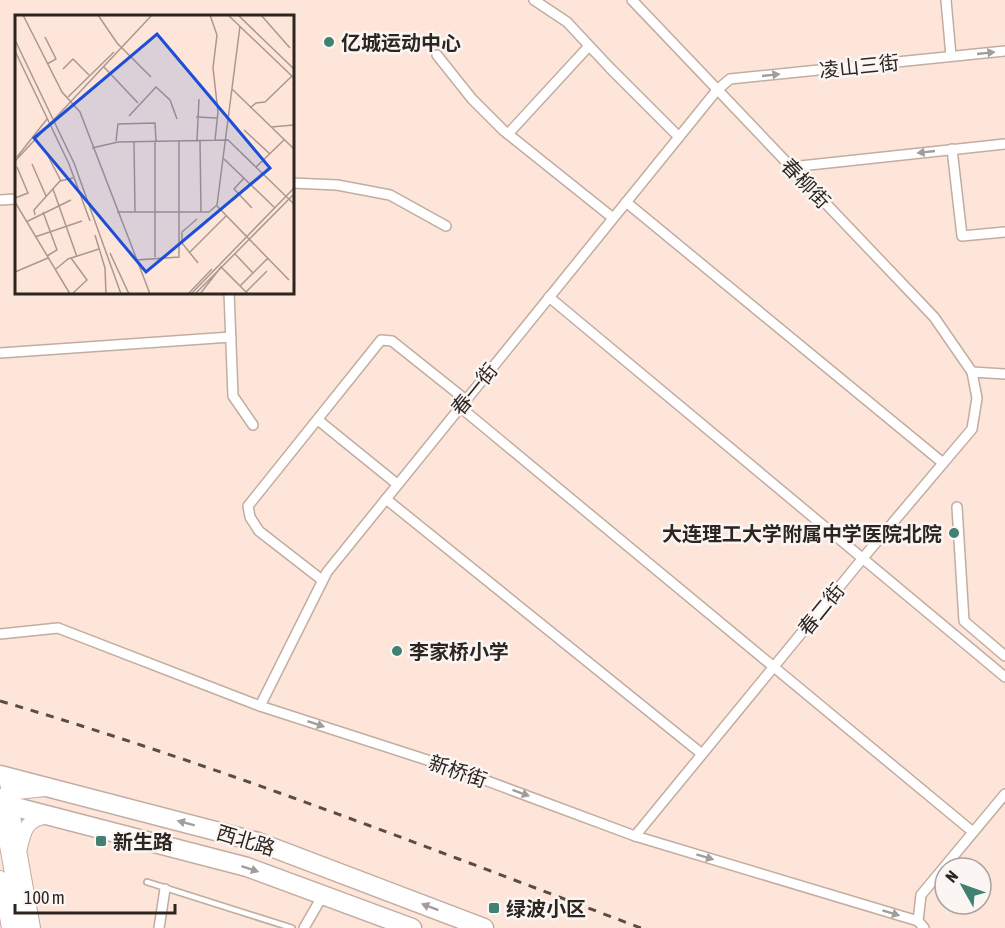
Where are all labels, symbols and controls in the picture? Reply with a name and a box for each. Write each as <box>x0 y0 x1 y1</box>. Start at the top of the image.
inset map <box>15 15 294 294</box>
place label: 亿城运动中心 <box>341 31 461 54</box>
marker: 亿城运动中心 <box>322 35 336 49</box>
one-way arrow <box>977 48 996 58</box>
street label: 凌山三街 <box>818 50 900 82</box>
one-way arrow <box>762 70 781 80</box>
one-way arrow <box>916 147 935 157</box>
street label: 春柳街 <box>777 153 835 213</box>
street label: 春一街 <box>446 358 502 420</box>
place label: 大连理工大学附属中学医院北院 <box>662 522 942 545</box>
marker: 大连理工大学附属中学医院北院 <box>947 526 961 540</box>
street label: 春二街 <box>793 578 849 640</box>
place label: 李家桥小学 <box>409 640 509 663</box>
marker: 李家桥小学 <box>390 644 404 658</box>
one-way arrow <box>307 720 325 729</box>
street label: 新桥街 <box>426 750 490 792</box>
one-way arrow <box>512 788 530 798</box>
one-way arrow <box>177 818 195 828</box>
street label: 西北路 <box>214 820 278 860</box>
place label: 新生路 <box>113 830 173 853</box>
marker: 新生路 <box>94 834 108 848</box>
one-way arrow <box>696 853 714 862</box>
north arrow <box>933 856 993 916</box>
one-way arrow <box>241 864 259 874</box>
text: N <box>942 867 961 886</box>
scale bar <box>15 877 176 915</box>
text: 100 m <box>24 887 65 908</box>
place label: 绿波小区 <box>506 897 586 920</box>
marker: 绿波小区 <box>487 901 501 915</box>
one-way arrow <box>421 902 439 911</box>
one-way arrow <box>882 909 900 918</box>

